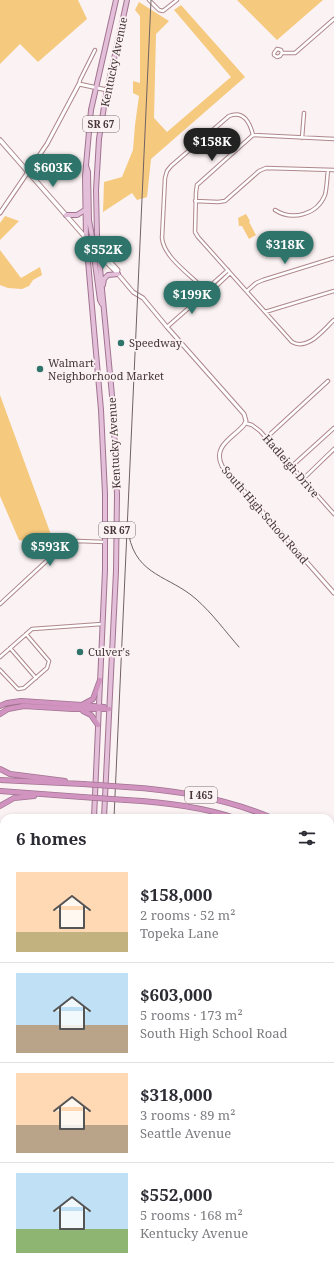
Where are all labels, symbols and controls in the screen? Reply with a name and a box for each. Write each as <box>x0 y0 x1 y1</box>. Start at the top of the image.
street label: Kentucky Avenue <box>97 15 130 108</box>
road number: SR 67 <box>83 116 119 132</box>
pin: $158K <box>184 128 240 162</box>
text: $158K <box>193 132 231 150</box>
pin: $603K <box>25 154 81 188</box>
text: $603K <box>34 158 72 176</box>
pin: $318K <box>257 231 313 265</box>
text: $318K <box>266 235 304 253</box>
pin: $552K <box>75 236 131 270</box>
text: $552K <box>84 240 122 258</box>
pin: $199K <box>164 281 220 315</box>
text: $199K <box>173 285 211 303</box>
place label: Speedway <box>129 335 183 350</box>
marker: Speedway <box>116 338 126 348</box>
place label: Walmart Neighborhood Market <box>48 355 164 383</box>
marker: Walmart Neighborhood Market <box>35 364 45 374</box>
street label: Kentucky Avenue <box>104 397 123 489</box>
street label: Hadleigh Drive <box>260 431 323 501</box>
street label: South High School Road <box>219 463 312 567</box>
road number: SR 67 <box>99 522 135 538</box>
pin: $593K <box>22 533 78 567</box>
text: $593K <box>31 537 69 555</box>
place label: Culver's <box>88 644 130 659</box>
marker: Culver's <box>75 647 85 657</box>
road number: I 465 <box>185 787 217 803</box>
text: 6 homes <box>16 827 86 850</box>
icon: filters <box>296 827 318 849</box>
text: $158,000 <box>140 883 212 906</box>
icon: home <box>48 888 96 936</box>
text: 2 rooms · 52 m² <box>140 906 235 924</box>
text: Topeka Lane <box>140 924 219 942</box>
text: $603,000 <box>140 983 212 1006</box>
icon: home <box>48 989 96 1037</box>
text: 5 rooms · 173 m² <box>140 1006 243 1024</box>
text: South High School Road <box>140 1024 288 1042</box>
text: $318,000 <box>140 1083 212 1106</box>
icon: home <box>48 1089 96 1137</box>
text: 3 rooms · 89 m² <box>140 1106 235 1124</box>
text: Seattle Avenue <box>140 1124 231 1142</box>
text: $552,000 <box>140 1183 212 1206</box>
icon: home <box>48 1189 96 1237</box>
text: 5 rooms · 168 m² <box>140 1206 243 1224</box>
text: Kentucky Avenue <box>140 1224 248 1242</box>

